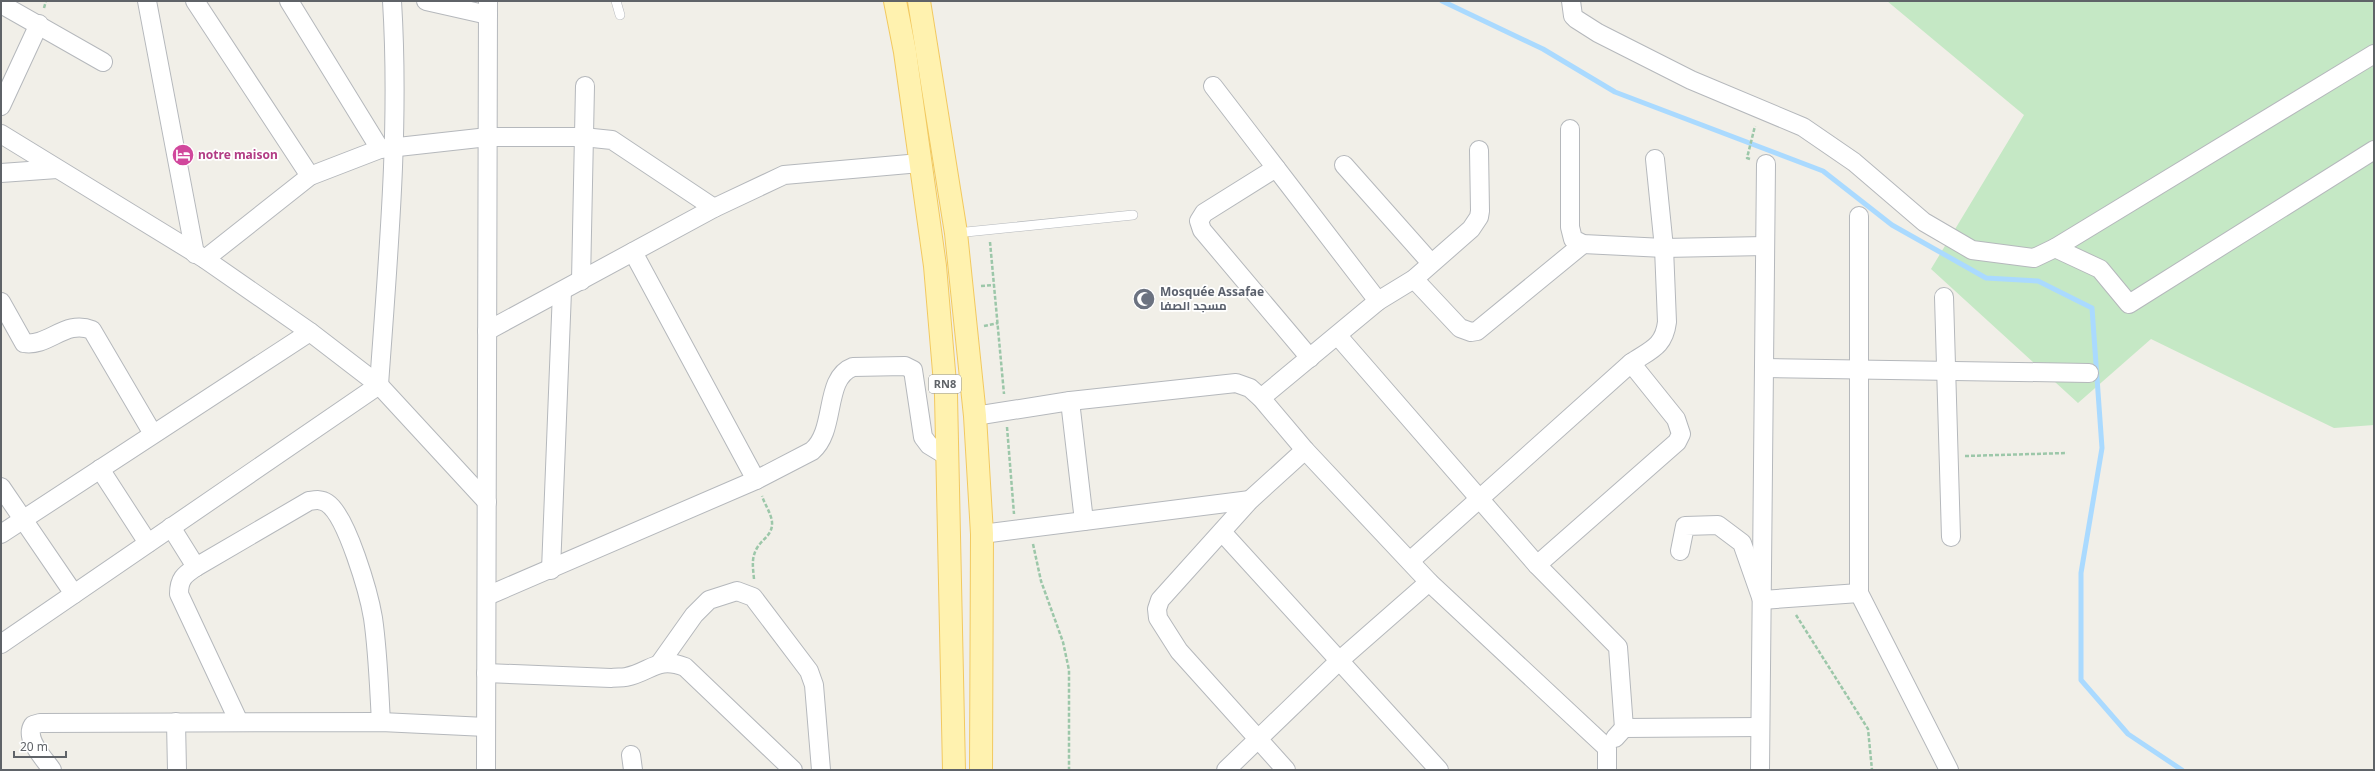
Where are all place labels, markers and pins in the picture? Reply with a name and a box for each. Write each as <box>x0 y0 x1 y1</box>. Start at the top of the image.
hotel icon: notre maison <box>170 142 196 168</box>
place label: notre maison <box>198 146 278 163</box>
place label: Mosquée Assafae مسجد الصفا <box>1160 283 1264 314</box>
mosque icon: Mosquée Assafae مسجد الصفا <box>1131 286 1157 312</box>

